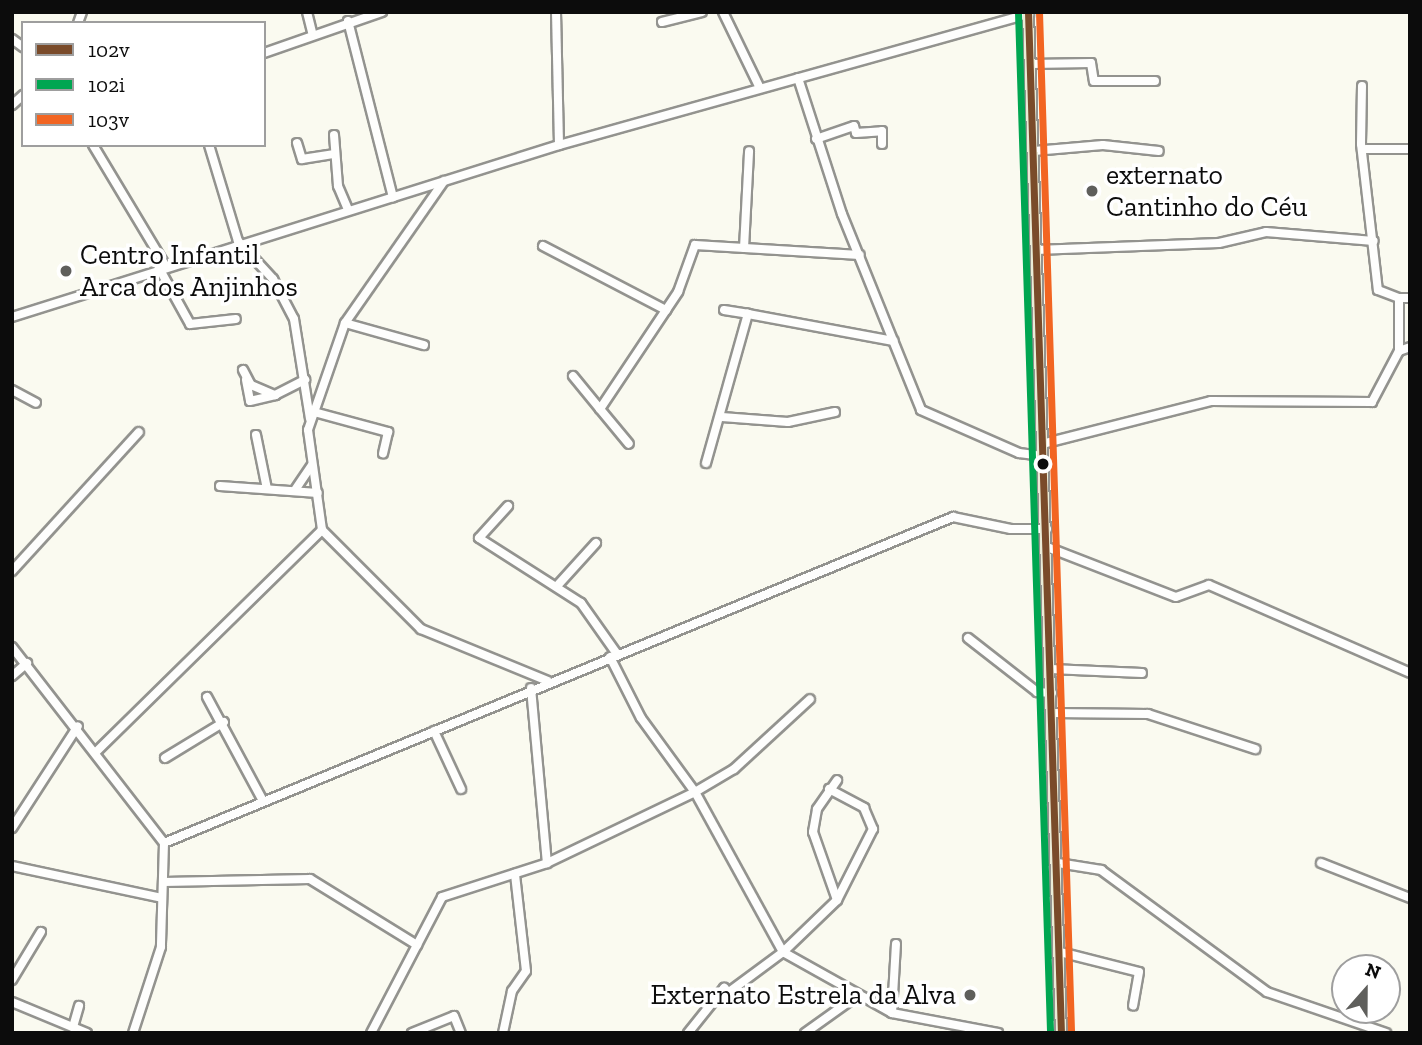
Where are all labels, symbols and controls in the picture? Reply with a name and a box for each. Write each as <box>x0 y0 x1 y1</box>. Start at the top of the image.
legend <box>21 21 266 147</box>
text: 102v <box>88 37 130 62</box>
text: 102i <box>88 72 125 97</box>
text: 103v <box>88 107 129 132</box>
place label: externato Cantinho do Céu <box>1106 158 1307 224</box>
marker: externato Cantinho do Céu <box>1084 183 1100 199</box>
place label: Centro Infantil Arca dos Anjinhos <box>80 238 299 304</box>
marker: Centro Infantil Arca dos Anjinhos <box>58 263 74 279</box>
unlabelled marker <box>1036 457 1050 471</box>
north arrow <box>1331 954 1401 1024</box>
text: N <box>1362 957 1384 984</box>
place label: Externato Estrela da Alva <box>650 978 956 1012</box>
marker: Externato Estrela da Alva <box>962 987 978 1003</box>

